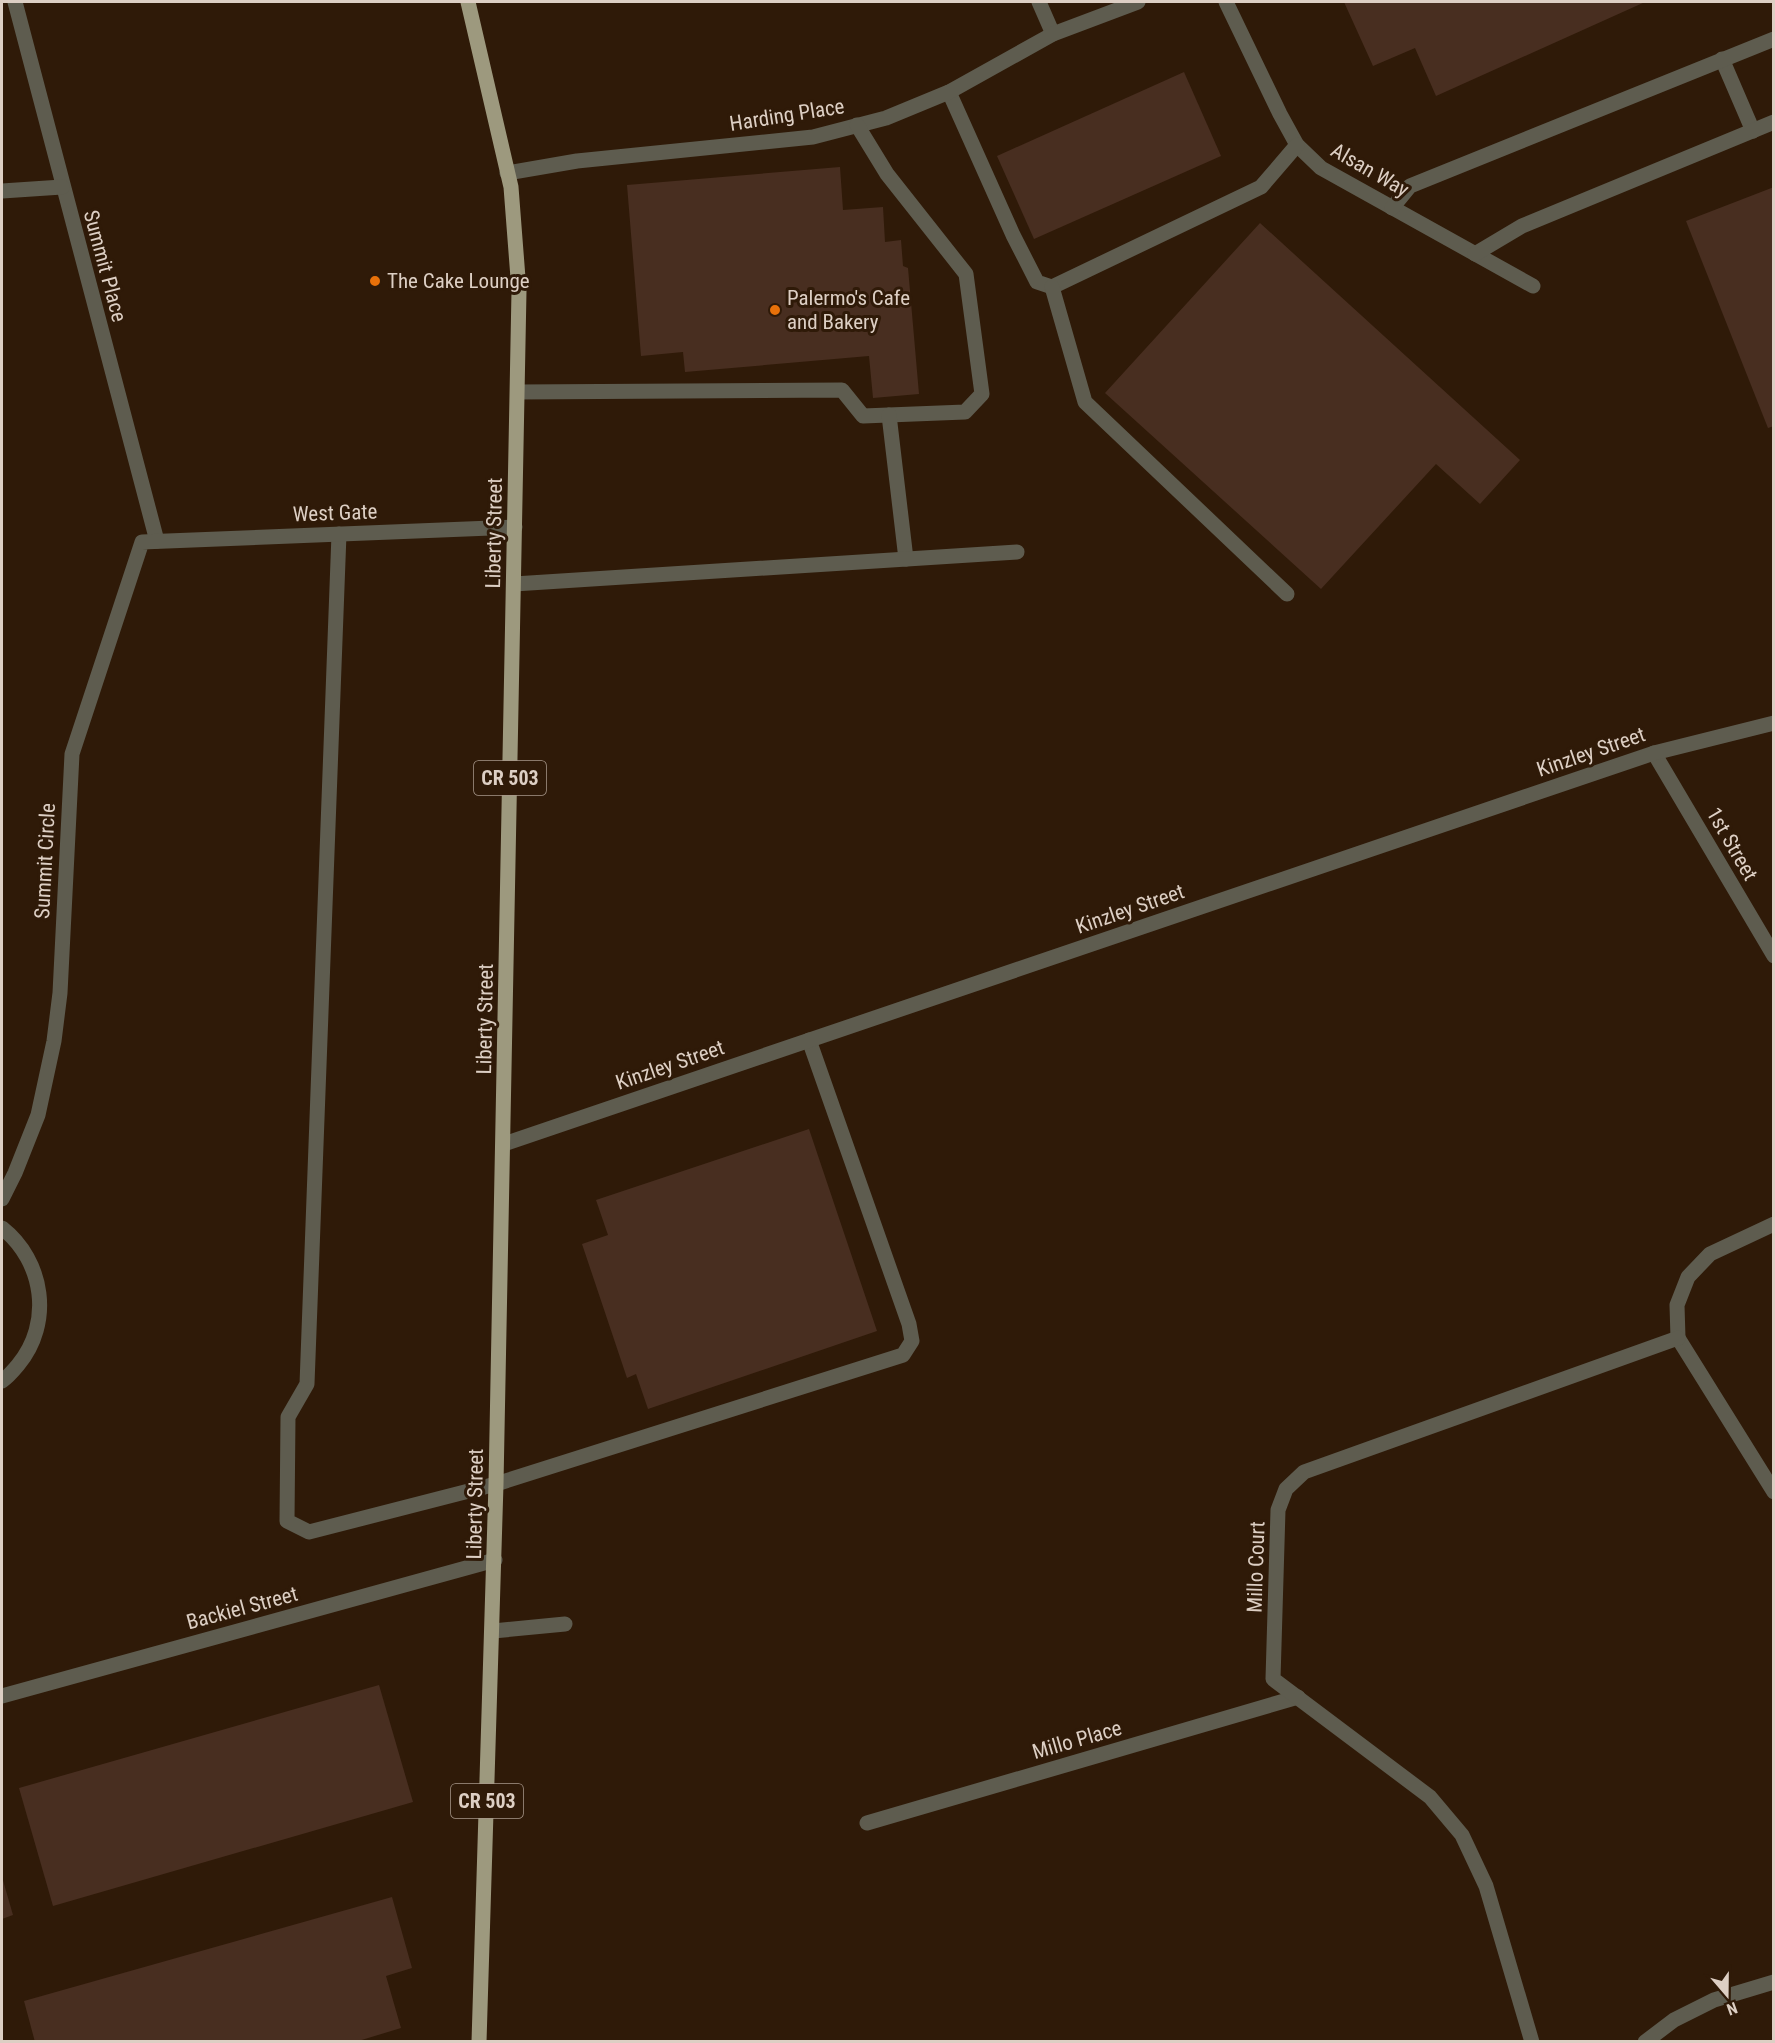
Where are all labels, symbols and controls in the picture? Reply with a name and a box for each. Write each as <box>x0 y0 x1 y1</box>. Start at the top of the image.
street label: Harding Place <box>728 94 846 136</box>
street label: Alsan Way <box>1327 138 1413 202</box>
street label: Summit Place <box>79 208 131 325</box>
place label: The Cake Lounge <box>387 269 530 293</box>
marker: The Cake Lounge <box>368 274 382 288</box>
place label: Palermo's Cafe and Bakery <box>787 286 910 334</box>
marker: Palermo's Cafe and Bakery <box>768 303 782 317</box>
street label: Liberty Street <box>481 477 507 589</box>
street label: West Gate <box>292 500 378 526</box>
street label: Kinzley Street <box>1534 722 1648 782</box>
road number: CR 503 <box>474 761 546 795</box>
street label: Summit Circle <box>30 802 60 919</box>
street label: 1st Street <box>1702 803 1762 885</box>
street label: Kinzley Street <box>1073 879 1187 939</box>
street label: Liberty Street <box>472 963 498 1075</box>
street label: Kinzley Street <box>613 1035 727 1095</box>
street label: Liberty Street <box>462 1448 488 1560</box>
street label: Millo Court <box>1242 1521 1270 1613</box>
street label: Backiel Street <box>184 1582 300 1634</box>
street label: Millo Place <box>1030 1716 1125 1764</box>
road number: CR 503 <box>451 1784 523 1818</box>
north arrow <box>1697 1965 1757 2025</box>
text: N <box>1724 1998 1740 2019</box>

